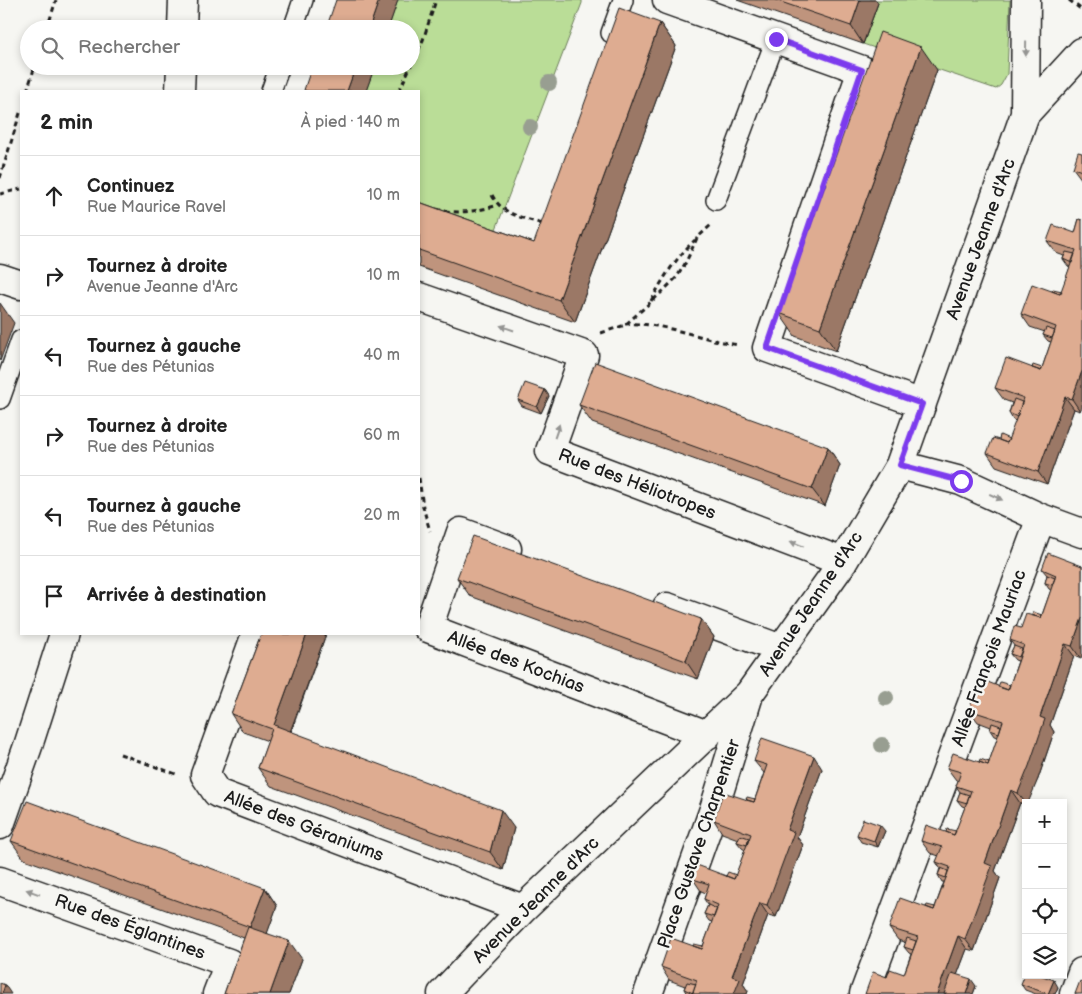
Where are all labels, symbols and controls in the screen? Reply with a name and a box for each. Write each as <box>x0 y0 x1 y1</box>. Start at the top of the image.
search box <box>20 20 420 75</box>
route end <box>765 28 788 51</box>
icon: search <box>38 34 66 62</box>
text: Rechercher <box>78 36 180 59</box>
one-way arrow <box>1022 41 1030 57</box>
text: 2 min <box>40 110 93 135</box>
text: À pied · 140 m <box>301 113 400 132</box>
street label: Avenue Jeanne d'Arc <box>942 156 1020 322</box>
text: Continuez <box>87 175 174 198</box>
icon: ahead <box>40 182 68 210</box>
text: 10 m <box>367 186 400 205</box>
text: Rue Maurice Ravel <box>87 198 226 217</box>
text: Tournez à droite <box>87 255 228 278</box>
icon: right <box>40 262 68 290</box>
text: 10 m <box>367 266 400 285</box>
text: Avenue Jeanne d'Arc <box>87 278 238 297</box>
one-way arrow <box>499 324 514 331</box>
text: Tournez à gauche <box>87 335 241 358</box>
icon: left <box>40 342 68 370</box>
text: 40 m <box>363 346 400 365</box>
text: Rue des Pétunias <box>87 358 215 377</box>
text: Tournez à droite <box>87 415 228 438</box>
icon: right <box>40 422 68 450</box>
one-way arrow <box>554 424 561 439</box>
text: 60 m <box>363 426 400 445</box>
text: Rue des Pétunias <box>87 438 215 457</box>
street label: Rue des Héliotropes <box>555 444 719 524</box>
route start <box>950 470 973 493</box>
one-way arrow <box>989 494 1003 502</box>
text: Tournez à gauche <box>87 495 241 518</box>
icon: left <box>40 502 68 530</box>
text: 20 m <box>364 506 400 525</box>
text: Rue des Pétunias <box>87 518 215 537</box>
street label: Avenue Jeanne d'Arc <box>755 528 867 680</box>
one-way arrow <box>790 540 804 548</box>
street label: Allée François Mauriac <box>947 567 1031 749</box>
icon: arrive <box>40 582 68 610</box>
text: Arrivée à destination <box>87 584 266 607</box>
street label: Allée des Kochias <box>445 626 587 698</box>
street label: Place Gustave Charpentier <box>653 736 745 951</box>
street label: Allée des Géraniums <box>221 786 387 866</box>
map controls <box>1022 799 1067 979</box>
button: + <box>1022 799 1067 844</box>
street label: Avenue Jeanne d'Arc <box>468 832 604 968</box>
button: − <box>1022 844 1067 889</box>
one-way arrow <box>25 888 40 896</box>
street label: Rue des Églantines <box>52 888 209 964</box>
button: locate <box>1022 889 1067 934</box>
button: layers <box>1022 934 1067 979</box>

